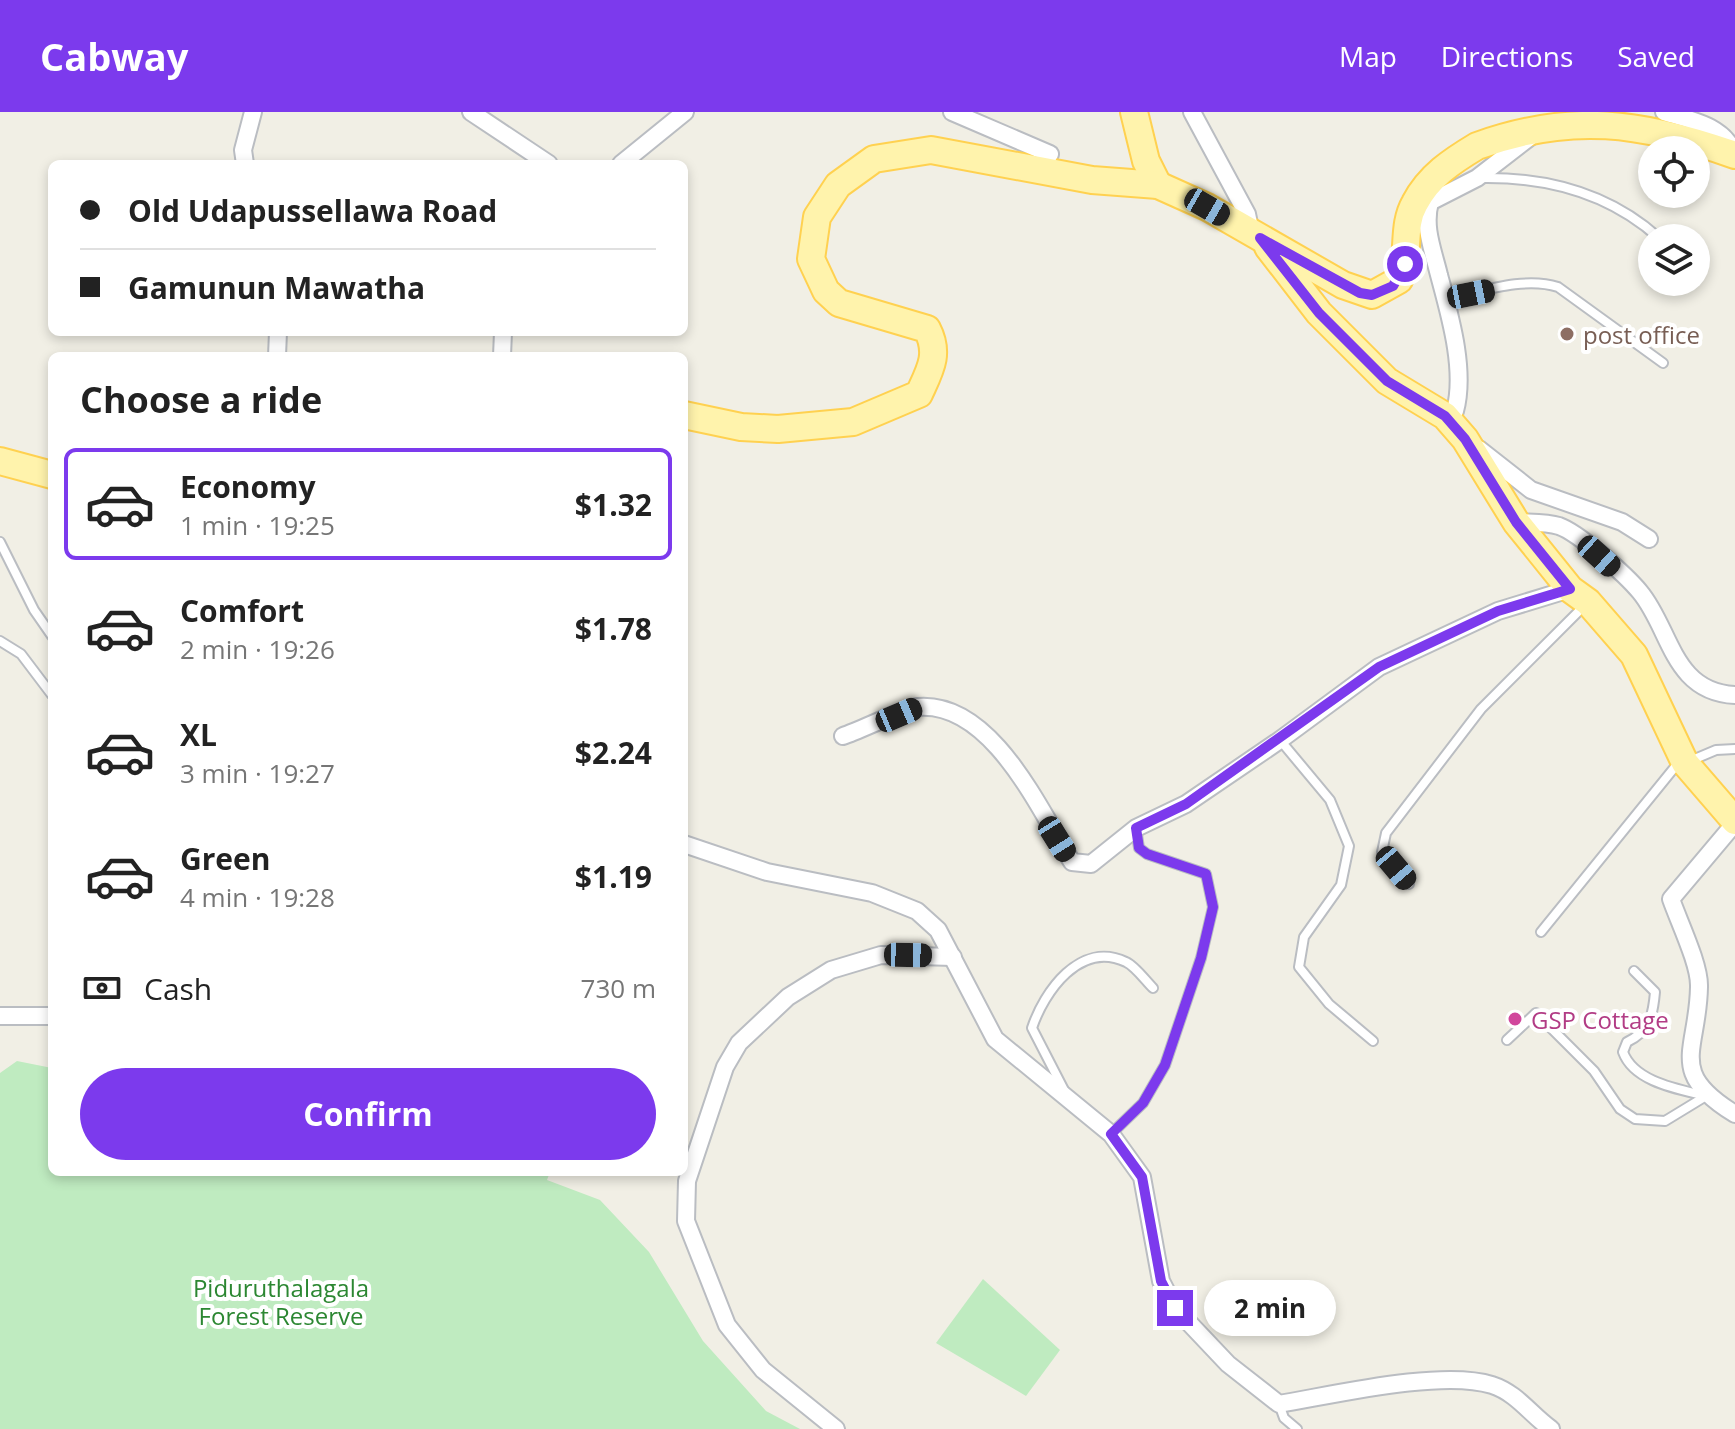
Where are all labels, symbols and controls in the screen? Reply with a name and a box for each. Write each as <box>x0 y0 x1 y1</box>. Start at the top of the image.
text: Cabway <box>40 30 188 82</box>
text: Map <box>1339 37 1397 75</box>
text: Directions <box>1441 37 1573 75</box>
text: Saved <box>1617 37 1695 75</box>
map controls <box>1638 136 1710 296</box>
button: locate <box>1638 136 1710 208</box>
car <box>1180 185 1234 229</box>
text: Old Udapussellawa Road <box>128 190 497 231</box>
button: layers <box>1638 224 1710 296</box>
route start <box>1387 246 1423 282</box>
text: Gamunun Mawatha <box>128 267 425 308</box>
car <box>1445 278 1497 310</box>
place label: post office <box>1583 318 1700 351</box>
marker: post office <box>1558 325 1576 343</box>
text: Choose a ride <box>80 375 322 424</box>
text: Economy <box>180 466 316 507</box>
icon: car <box>84 468 156 540</box>
text: $1.32 <box>575 484 652 525</box>
text: 1 min · 19:25 <box>180 507 335 543</box>
car <box>1573 531 1625 581</box>
text: Comfort <box>180 590 304 631</box>
icon: car <box>84 592 156 664</box>
text: $1.78 <box>575 608 652 649</box>
text: 2 min · 19:26 <box>180 631 335 667</box>
car <box>872 695 926 735</box>
text: XL <box>180 714 217 755</box>
icon: car <box>84 716 156 788</box>
text: $2.24 <box>575 732 652 773</box>
text: 3 min · 19:27 <box>180 755 335 791</box>
car <box>1034 812 1080 866</box>
text: Green <box>180 838 271 879</box>
icon: car <box>84 840 156 912</box>
car <box>1371 842 1421 894</box>
text: $1.19 <box>575 856 652 897</box>
text: 4 min · 19:28 <box>180 879 335 915</box>
car <box>884 943 932 967</box>
icon: cash <box>80 966 124 1010</box>
text: Cash <box>144 968 212 1009</box>
text: 730 m <box>581 970 656 1006</box>
place label: GSP Cottage <box>1531 1003 1669 1036</box>
marker: GSP Cottage <box>1506 1010 1524 1028</box>
button: Confirm <box>80 1068 656 1160</box>
park label: Piduruthalagala Forest Reserve <box>193 1271 369 1332</box>
callout: 2 min <box>1203 1280 1335 1336</box>
route end <box>1157 1290 1193 1326</box>
text: 2 min <box>1234 1290 1306 1326</box>

